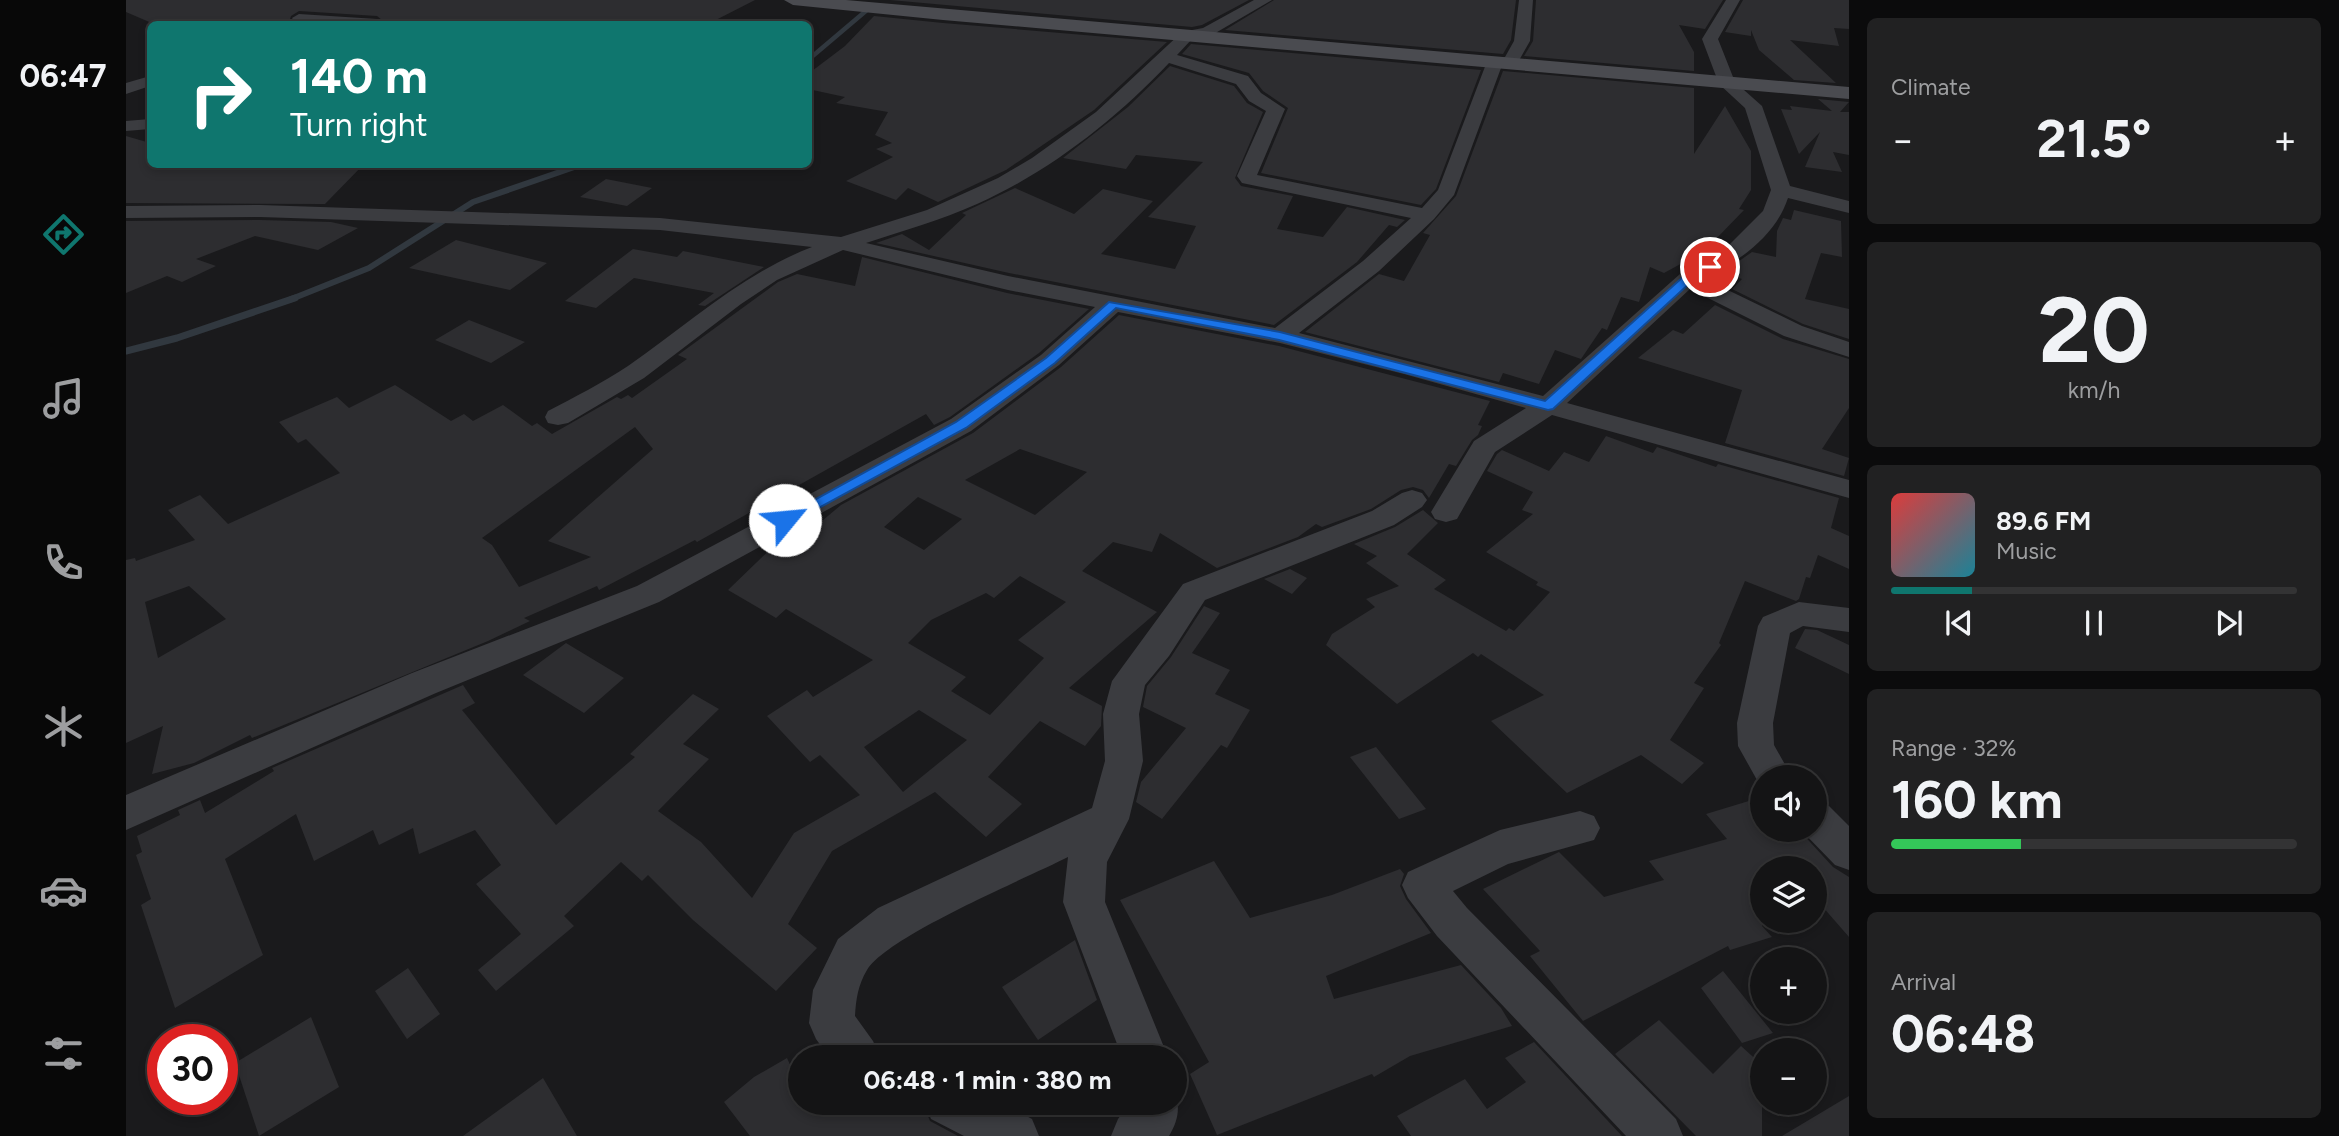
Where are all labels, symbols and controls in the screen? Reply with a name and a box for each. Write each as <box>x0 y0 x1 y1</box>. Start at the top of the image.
text: 140 m <box>290 46 428 105</box>
icon: right <box>175 49 266 140</box>
text: 06:47 <box>20 57 106 95</box>
text: Climate <box>1891 73 1970 101</box>
text: Turn right <box>290 106 428 144</box>
text: 21.5° <box>2037 108 2151 170</box>
text: − <box>1891 117 1915 163</box>
text: + <box>2273 117 2297 163</box>
icon: directions <box>39 210 88 259</box>
pin <box>1680 237 1740 297</box>
icon: arrive <box>1691 248 1729 286</box>
text: 20 <box>2038 276 2150 385</box>
icon: music <box>39 374 88 423</box>
text: km/h <box>2068 376 2120 404</box>
position arrow <box>748 483 822 557</box>
text: 89.6 FM <box>1996 505 2091 537</box>
text: Music <box>1996 537 2057 565</box>
icon: phone <box>39 538 88 587</box>
icon: previous <box>1940 604 1978 642</box>
icon: pause <box>2075 604 2113 642</box>
icon: next <box>2210 604 2248 642</box>
icon: climate <box>39 702 88 751</box>
text: Range · 32% <box>1891 734 2017 762</box>
map controls <box>1750 765 1827 1115</box>
button: sound <box>1750 765 1827 842</box>
text: 160 km <box>1891 769 2063 831</box>
button: layers <box>1750 856 1827 933</box>
icon: car <box>39 866 88 915</box>
button: + <box>1750 947 1827 1024</box>
text: Arrival <box>1891 968 1956 996</box>
text: 06:48 <box>1891 1003 2035 1065</box>
speed limit sign: 30 <box>147 1024 238 1115</box>
icon: filters <box>39 1029 88 1078</box>
button: − <box>1750 1038 1827 1115</box>
text: 06:48 · 1 min · 380 m <box>864 1064 1111 1096</box>

